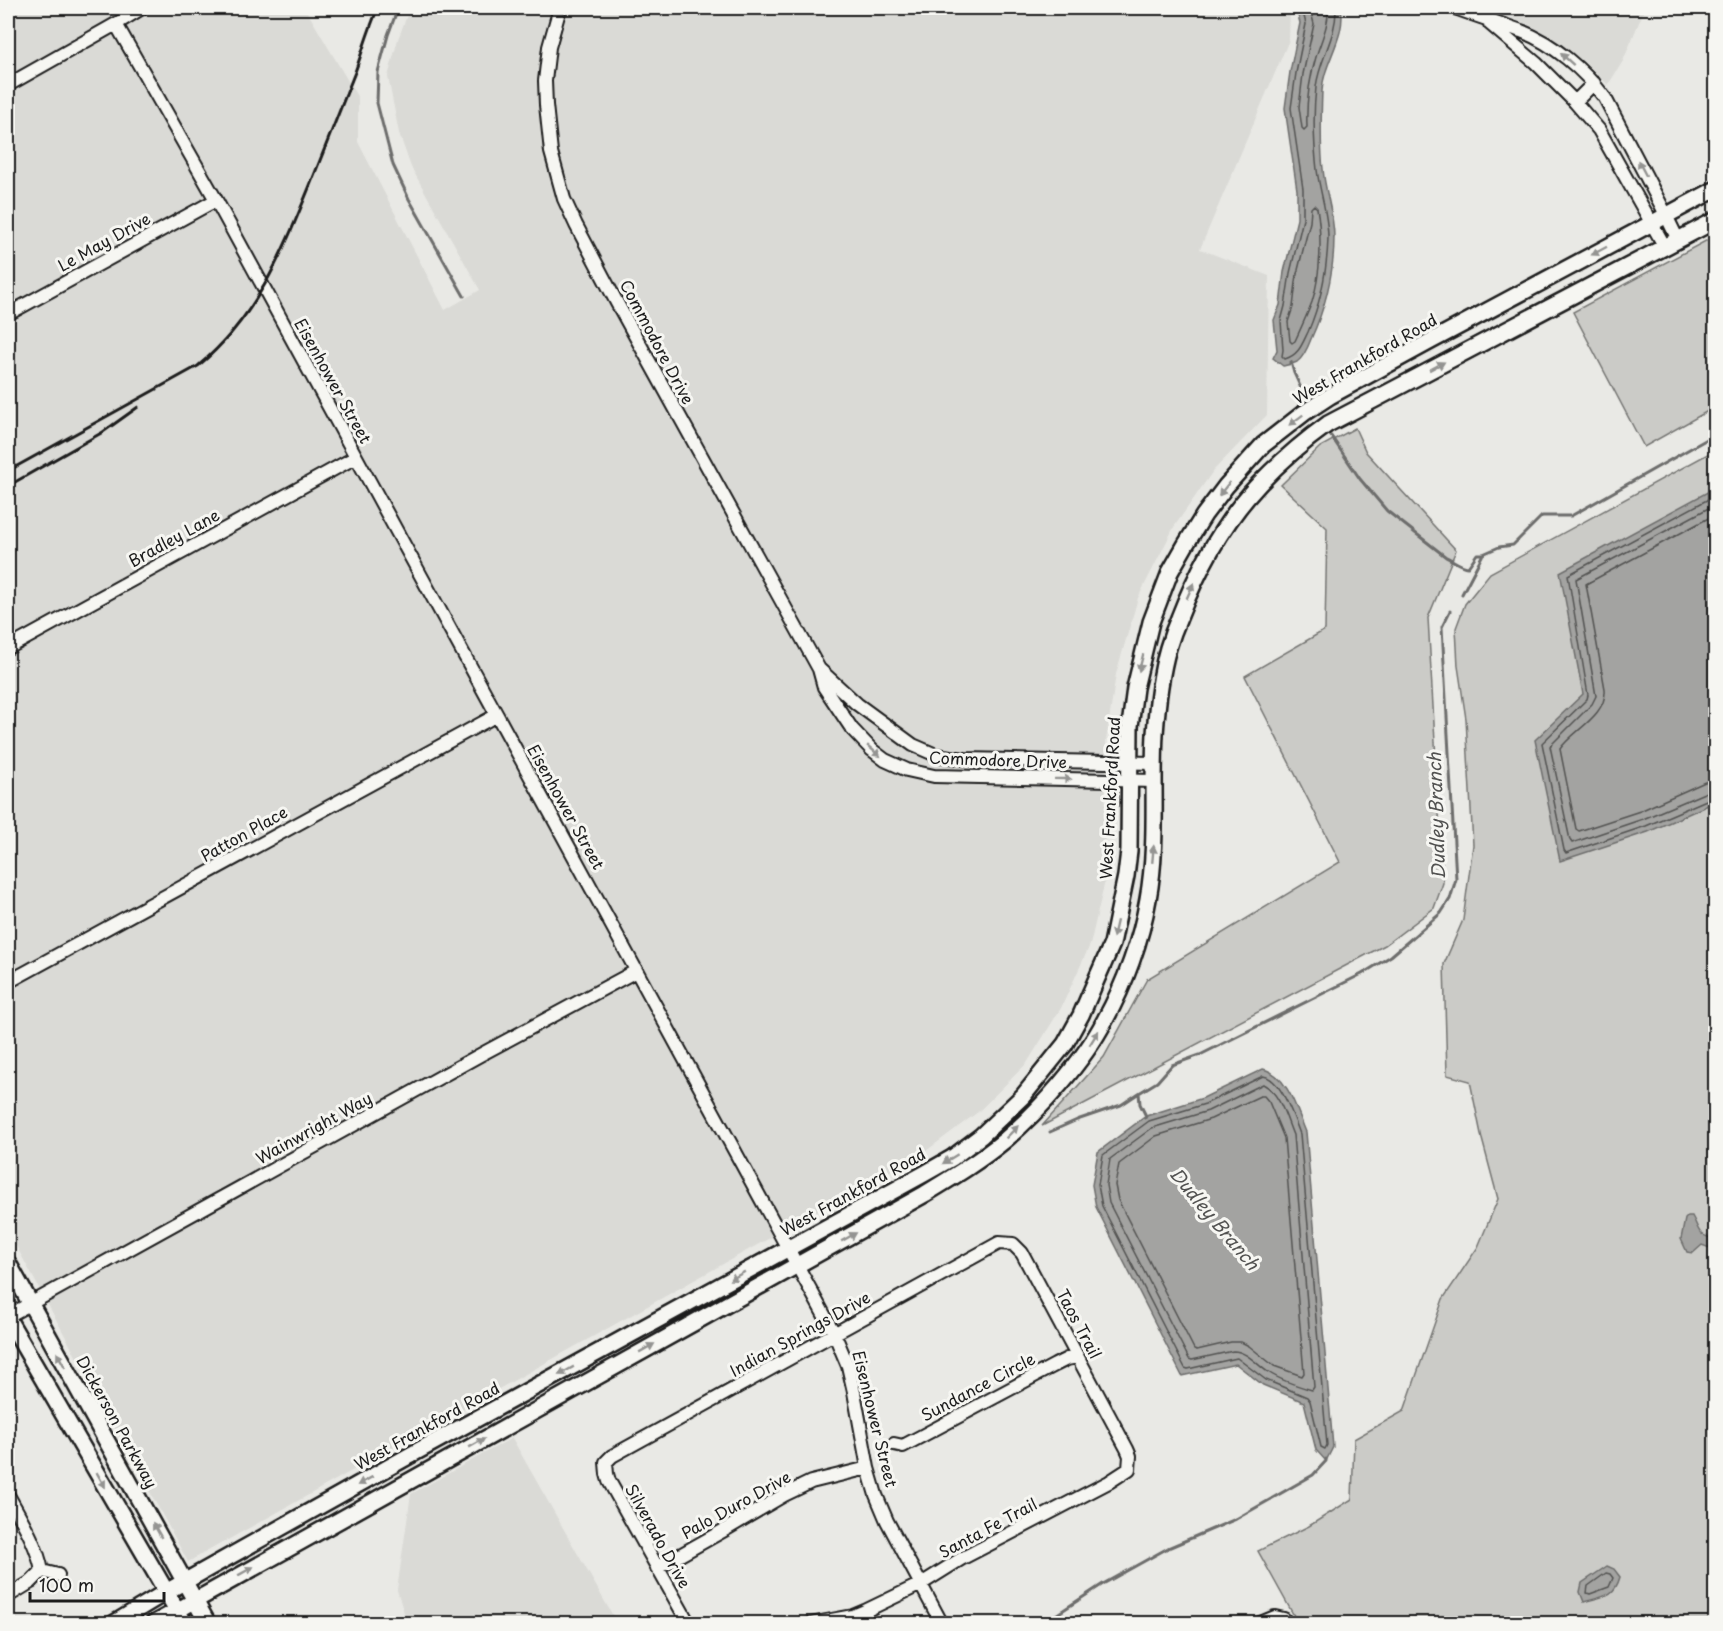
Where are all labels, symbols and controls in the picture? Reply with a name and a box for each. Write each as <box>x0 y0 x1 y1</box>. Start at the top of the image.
one-way arrow <box>1560 52 1575 66</box>
one-way arrow <box>1637 159 1647 176</box>
street label: Le May Drive <box>53 206 155 277</box>
one-way arrow <box>1591 246 1608 256</box>
street label: Commodore Drive <box>615 275 701 408</box>
street label: West Frankford Road <box>1288 307 1441 409</box>
street label: Eisenhower Street <box>289 314 378 448</box>
one-way arrow <box>1428 361 1445 371</box>
one-way arrow <box>1288 413 1303 425</box>
one-way arrow <box>1219 481 1231 496</box>
street label: Bradley Lane <box>123 502 224 572</box>
one-way arrow <box>1185 581 1195 599</box>
one-way arrow <box>1136 654 1146 672</box>
street label: West Frankford Road <box>1093 716 1125 880</box>
street label: Eisenhower Street <box>522 740 611 874</box>
one-way arrow <box>866 744 881 757</box>
street label: Commodore Drive <box>929 745 1067 773</box>
water label: Dudley Branch <box>1420 752 1451 880</box>
one-way arrow <box>1054 774 1073 784</box>
street label: Patton Place <box>196 799 291 867</box>
one-way arrow <box>1148 845 1158 864</box>
one-way arrow <box>1110 920 1120 938</box>
one-way arrow <box>1089 1030 1100 1046</box>
street label: Wainwright Way <box>251 1085 376 1169</box>
one-way arrow <box>1005 1126 1019 1140</box>
street label: West Frankford Road <box>775 1141 930 1241</box>
one-way arrow <box>942 1153 958 1164</box>
water label: Dudley Branch <box>1164 1161 1267 1276</box>
one-way arrow <box>840 1232 857 1242</box>
one-way arrow <box>729 1271 745 1282</box>
street label: Indian Springs Drive <box>725 1284 874 1382</box>
street label: Taos Trail <box>1051 1284 1108 1363</box>
one-way arrow <box>639 1343 656 1353</box>
street label: Sundance Circle <box>916 1346 1039 1426</box>
street label: Eisenhower Street <box>847 1348 905 1490</box>
one-way arrow <box>56 1351 66 1368</box>
street label: Dickerson Parkway <box>71 1351 164 1492</box>
one-way arrow <box>558 1365 574 1376</box>
street label: West Frankford Road <box>349 1375 504 1475</box>
one-way arrow <box>469 1438 486 1448</box>
street label: Palo Duro Drive <box>676 1464 795 1544</box>
one-way arrow <box>96 1472 106 1489</box>
one-way arrow <box>356 1476 373 1486</box>
street label: Silverado Drive <box>620 1479 698 1592</box>
street label: Santa Fe Trail <box>934 1491 1041 1563</box>
one-way arrow <box>152 1521 162 1538</box>
scale bar <box>30 1565 164 1603</box>
one-way arrow <box>238 1566 255 1576</box>
text: 100 m <box>39 1571 94 1598</box>

